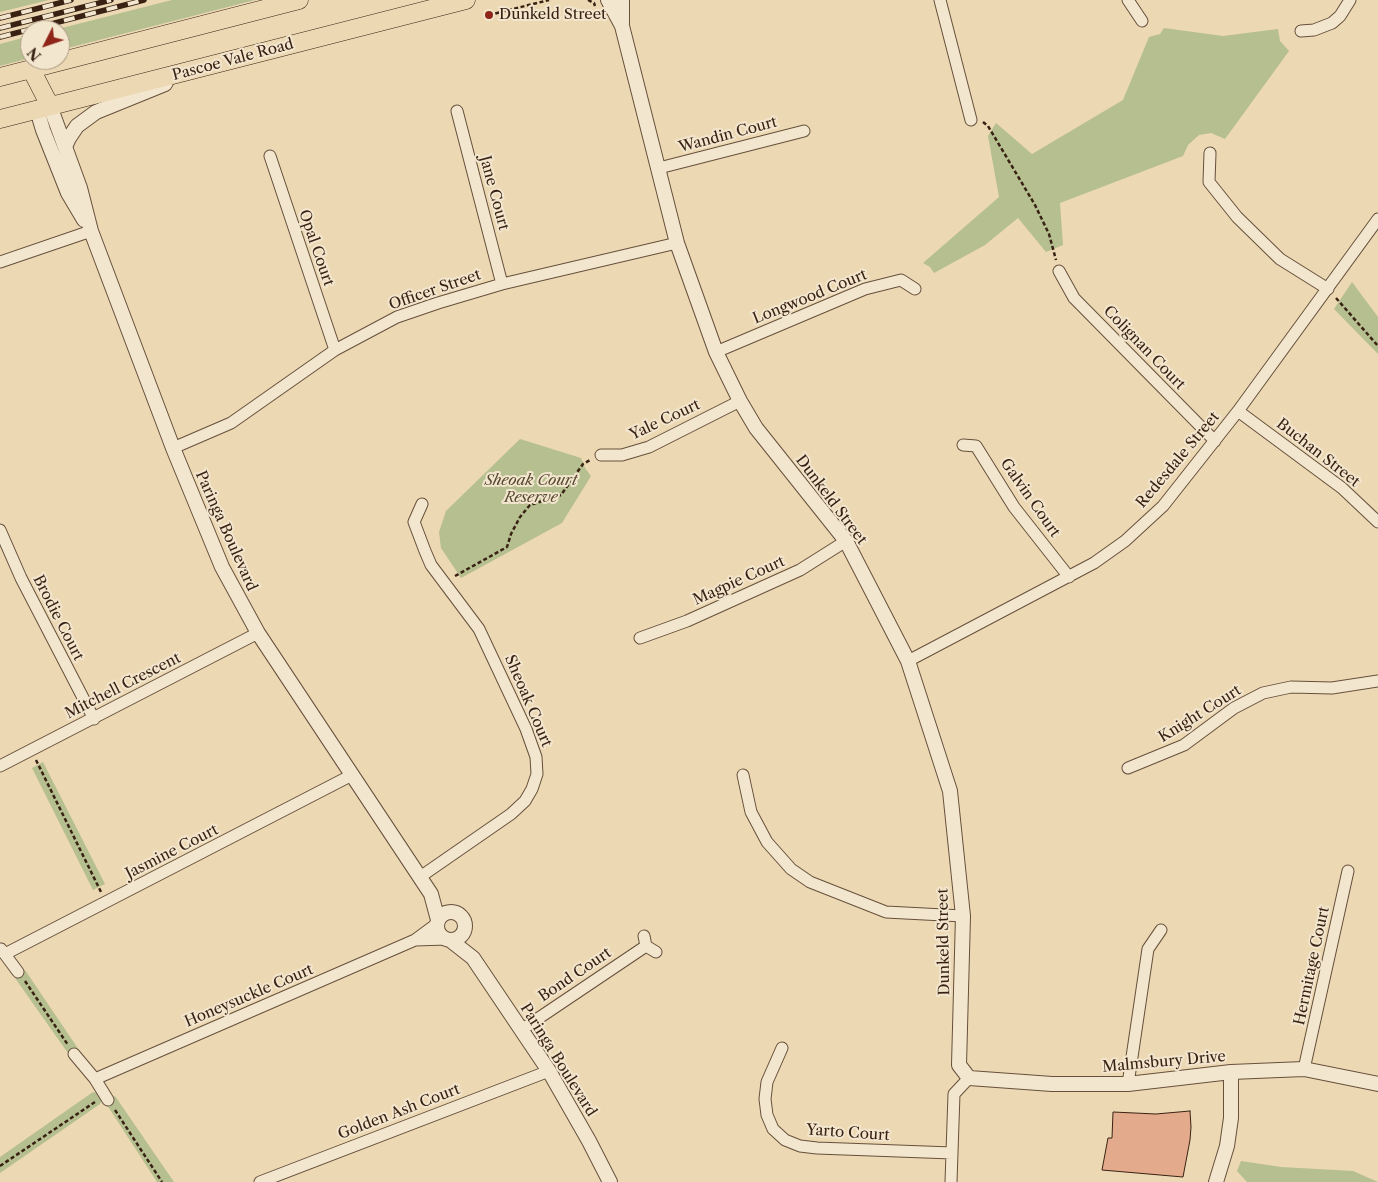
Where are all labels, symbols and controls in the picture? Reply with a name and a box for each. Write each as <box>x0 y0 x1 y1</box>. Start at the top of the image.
place label: Dunkeld Street <box>499 6 606 24</box>
marker: Dunkeld Street <box>483 9 495 21</box>
north arrow <box>20 20 70 70</box>
street label: Pascoe Vale Road <box>170 35 296 85</box>
text: N <box>24 44 45 65</box>
street label: Wandin Court <box>677 113 779 157</box>
street label: Jane Court <box>475 154 513 232</box>
street label: Opal Court <box>295 207 337 289</box>
street label: Officer Street <box>387 266 483 314</box>
street label: Longwood Court <box>750 266 870 328</box>
street label: Colignan Court <box>1099 302 1189 394</box>
street label: Yale Court <box>627 396 703 444</box>
street label: Redesdale Street <box>1133 408 1223 512</box>
street label: Buchan Street <box>1273 415 1363 491</box>
street label: Dunkeld Street <box>792 452 870 548</box>
street label: Galvin Court <box>996 455 1064 541</box>
street label: Paringa Boulevard <box>191 468 261 594</box>
park label: Sheoak Court Reserve <box>485 472 577 507</box>
street label: Magpie Court <box>690 553 788 609</box>
street label: Brodie Court <box>29 572 87 664</box>
street label: Mitchell Crescent <box>62 649 184 723</box>
street label: Sheoak Court <box>501 652 555 750</box>
street label: Knight Court <box>1155 682 1245 746</box>
street label: Jasmine Court <box>123 821 221 883</box>
street label: Dunkeld Street <box>934 888 954 996</box>
street label: Hermitage Court <box>1291 905 1333 1027</box>
street label: Bond Court <box>535 944 615 1006</box>
street label: Honeysuckle Court <box>182 961 316 1031</box>
street label: Paringa Boulevard <box>516 1000 600 1120</box>
street label: Malmsbury Drive <box>1102 1048 1226 1076</box>
street label: Golden Ash Court <box>335 1080 463 1144</box>
street label: Yarto Court <box>806 1121 890 1145</box>

